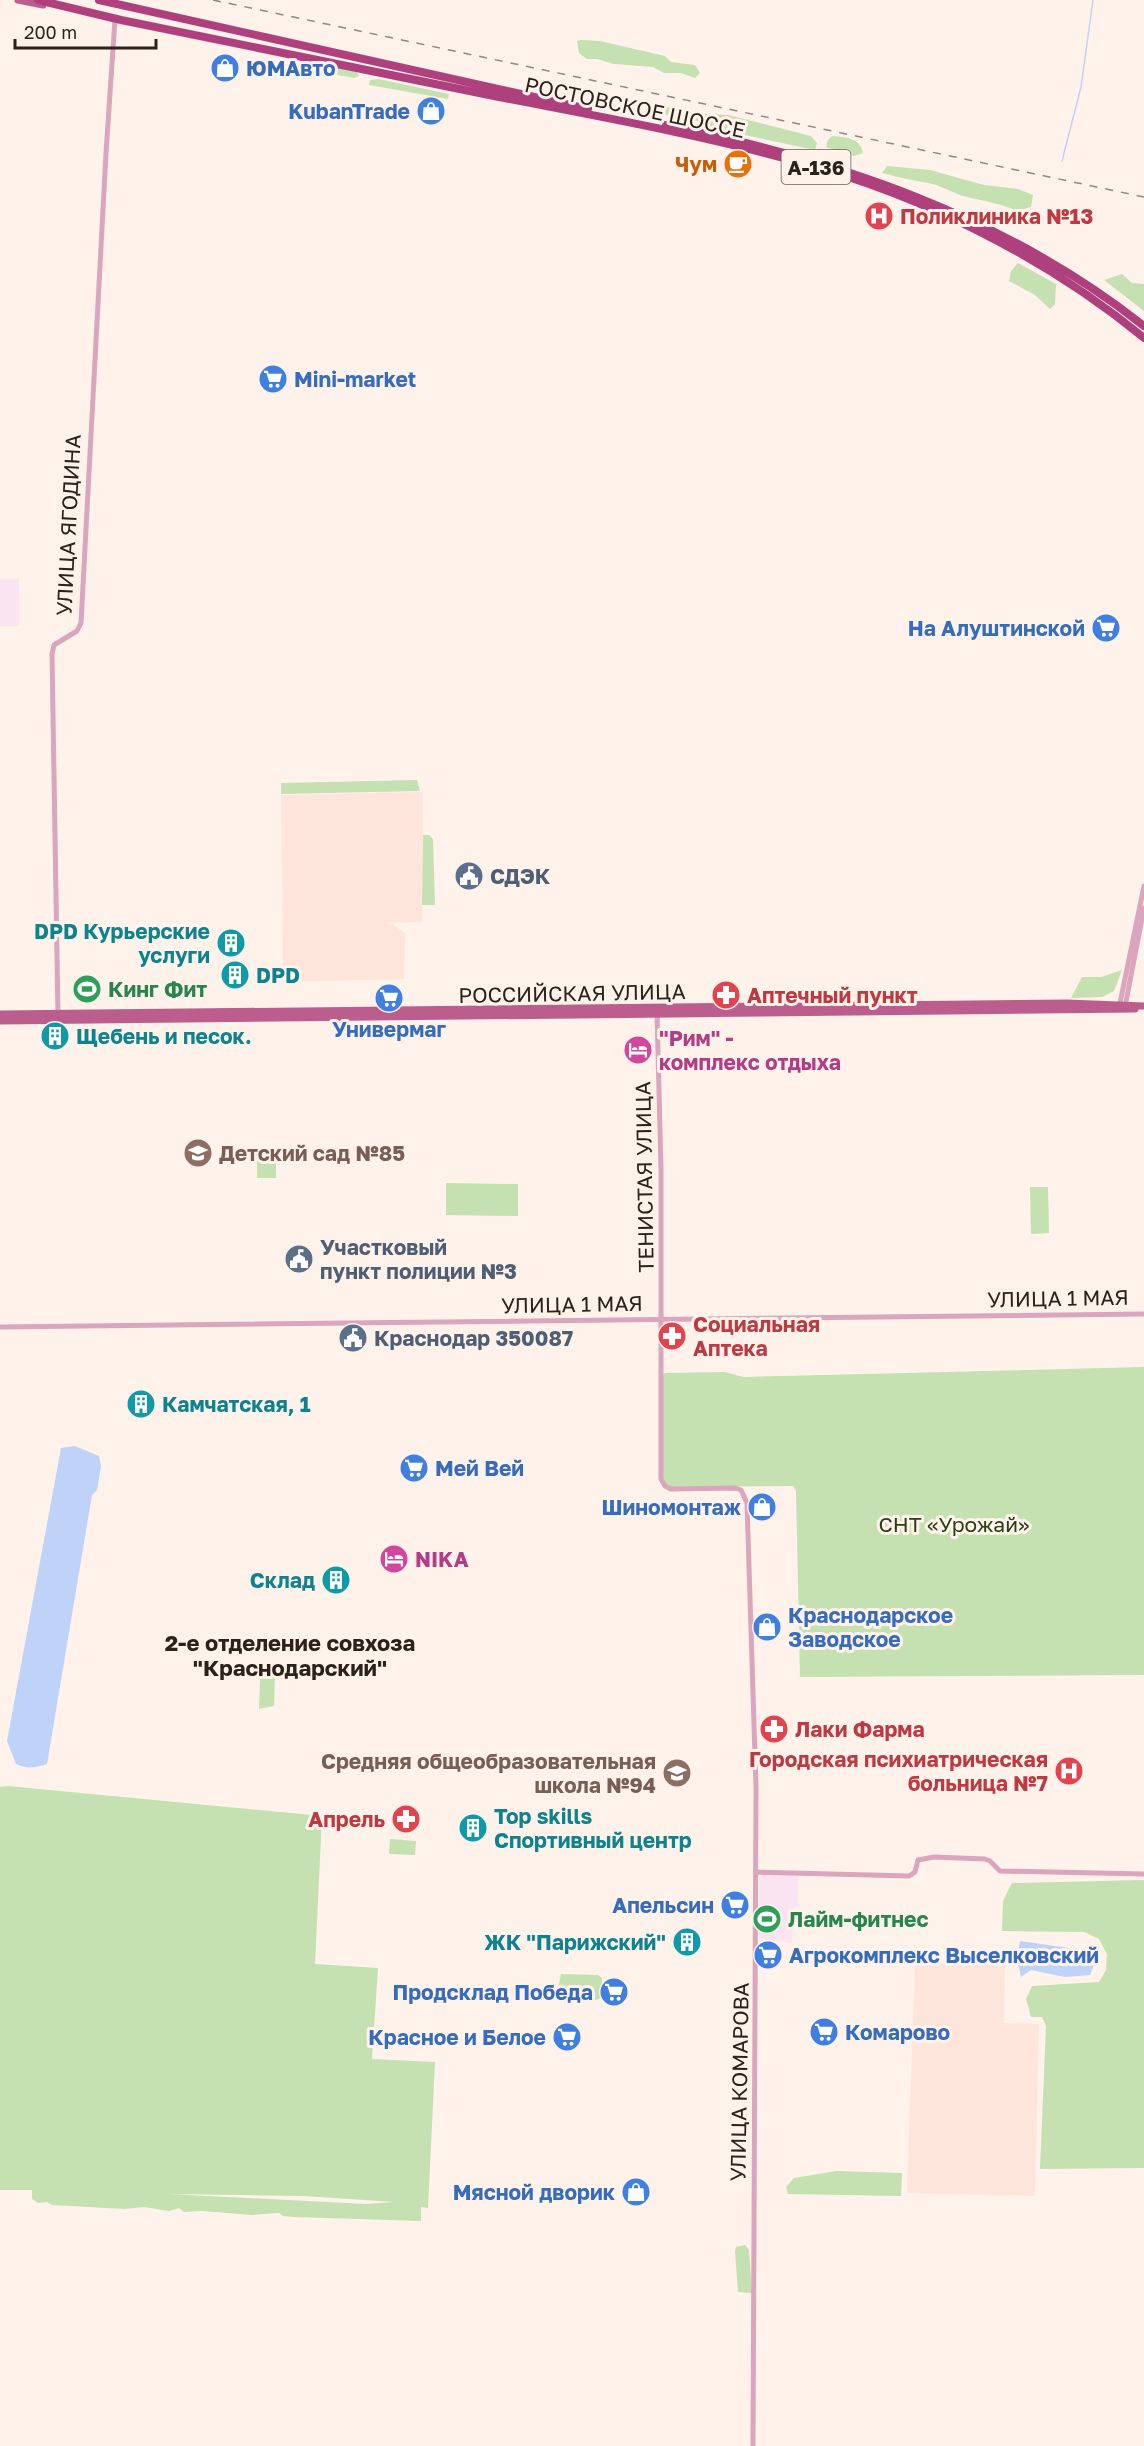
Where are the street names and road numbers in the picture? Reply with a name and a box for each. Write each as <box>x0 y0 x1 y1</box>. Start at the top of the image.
street label: РОСТОВСКОЕ ШОССЕ <box>522 71 748 143</box>
road number: А-136 <box>782 150 850 184</box>
street label: УЛИЦА ЯГОДИНА <box>50 434 86 616</box>
street label: РОССИЙСКАЯ УЛИЦА <box>458 978 686 1008</box>
street label: ТЕНИСТАЯ УЛИЦА <box>629 1081 659 1273</box>
street label: УЛИЦА 1 МАЯ <box>987 1284 1129 1312</box>
street label: УЛИЦА 1 МАЯ <box>501 1290 643 1318</box>
street label: УЛИЦА КОМАРОВА <box>724 1982 754 2182</box>

